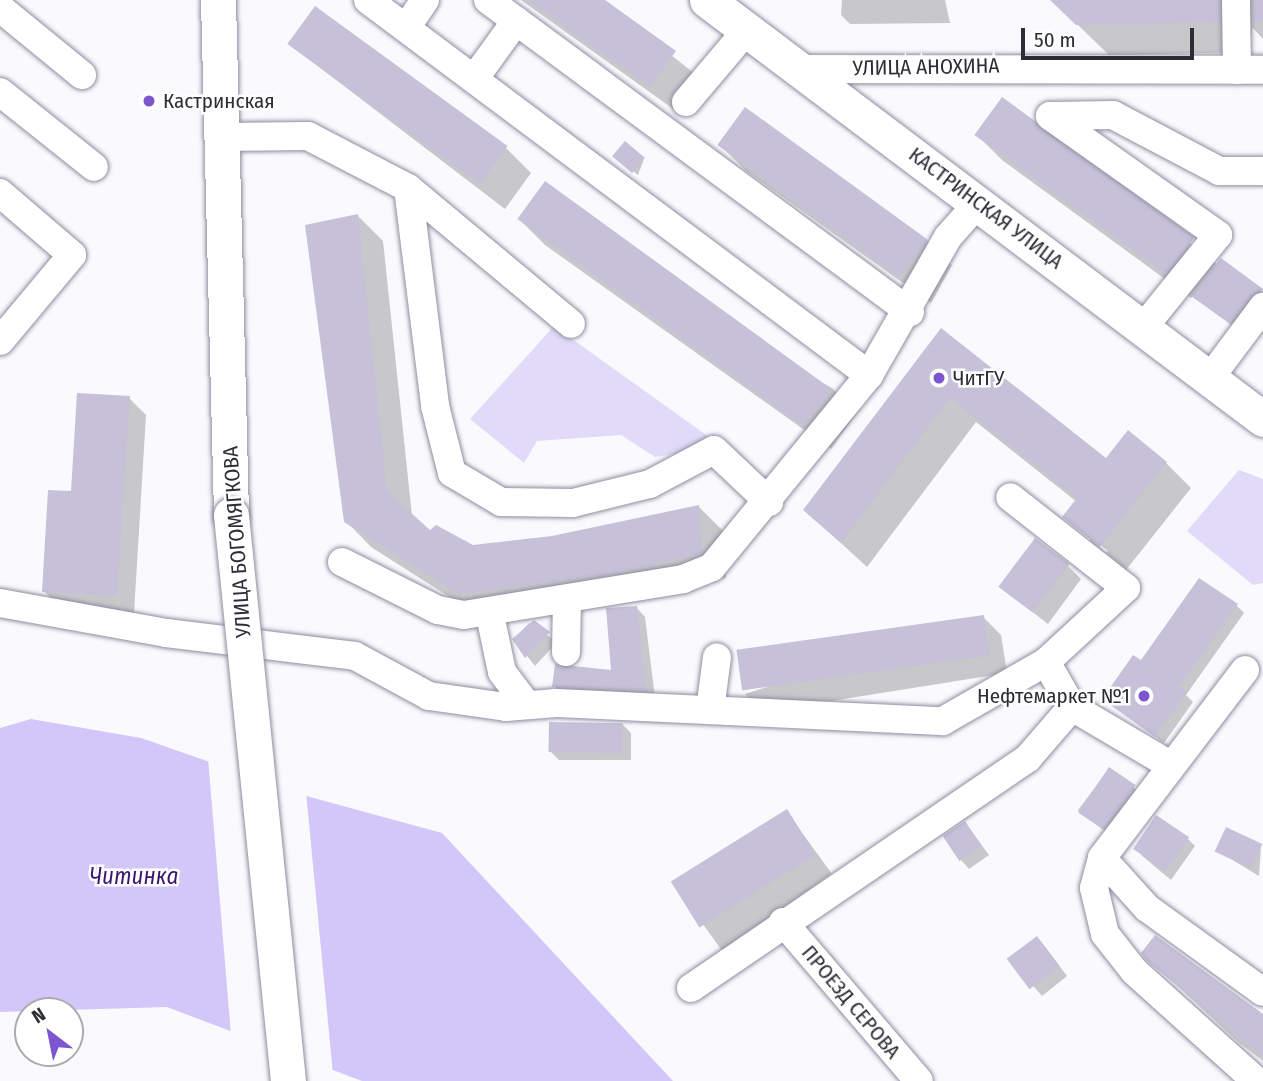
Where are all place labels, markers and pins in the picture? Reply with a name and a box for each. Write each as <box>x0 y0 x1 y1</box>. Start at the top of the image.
place label: Кастринская <box>163 88 275 114</box>
marker: Кастринская <box>141 93 157 109</box>
place label: ЧитГУ <box>953 365 1004 391</box>
marker: ЧитГУ <box>931 370 947 386</box>
place label: Нефтемаркет №1 <box>977 683 1130 709</box>
marker: Нефтемаркет №1 <box>1136 688 1152 704</box>

